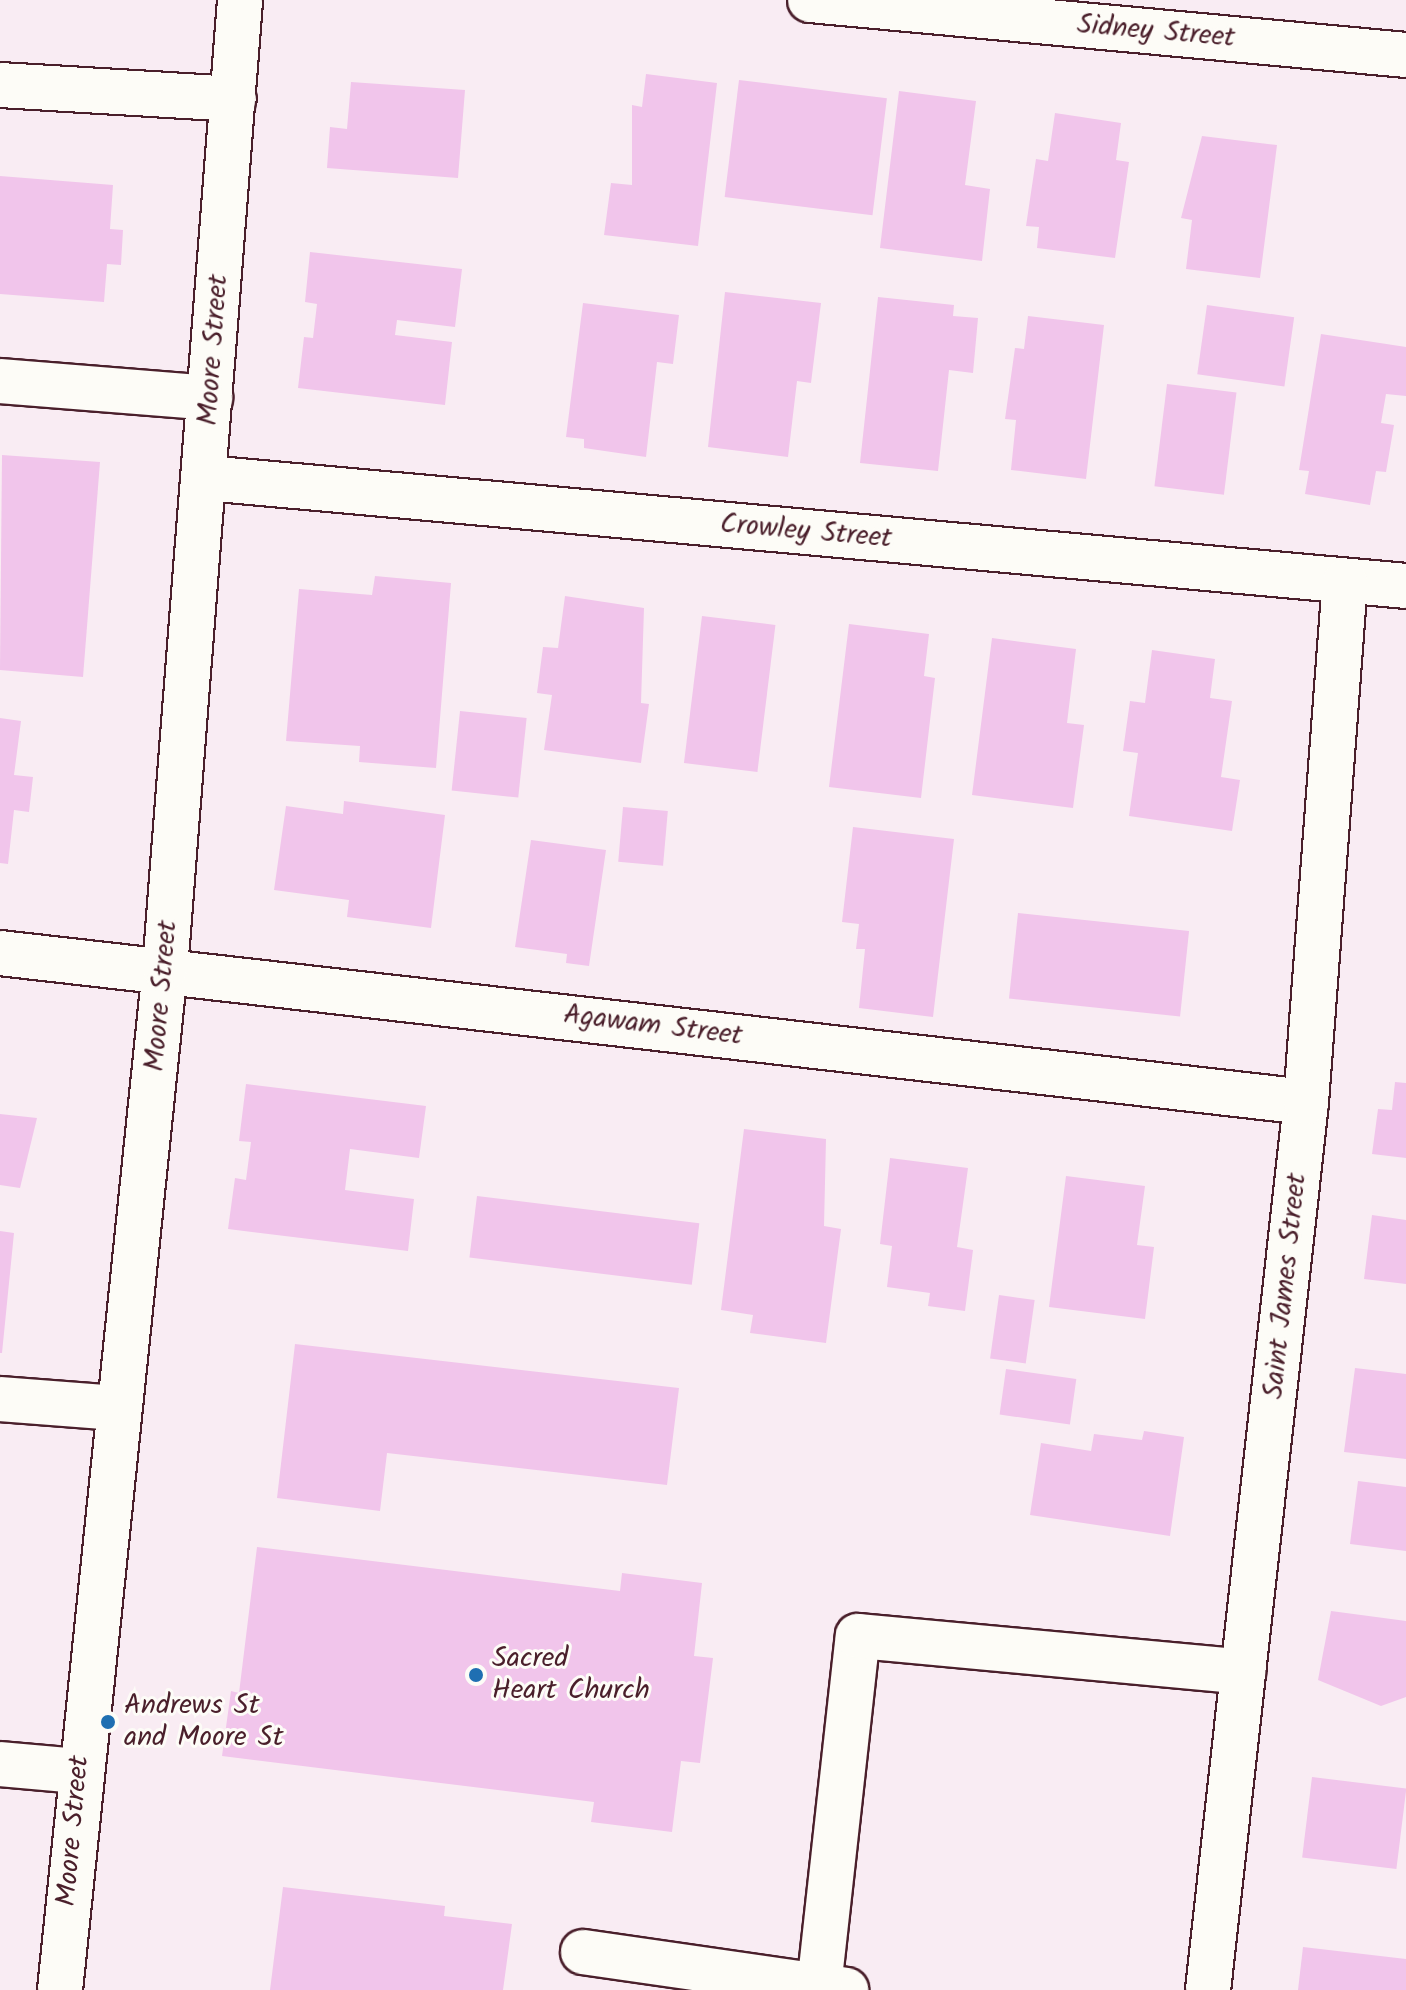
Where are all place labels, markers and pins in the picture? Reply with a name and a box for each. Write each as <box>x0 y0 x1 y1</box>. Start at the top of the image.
place label: Sacred Heart Church <box>492 1642 650 1708</box>
marker: Sacred Heart Church <box>467 1666 485 1684</box>
place label: Andrews St and Moore St <box>124 1689 284 1755</box>
marker: Andrews St and Moore St <box>99 1713 117 1731</box>

